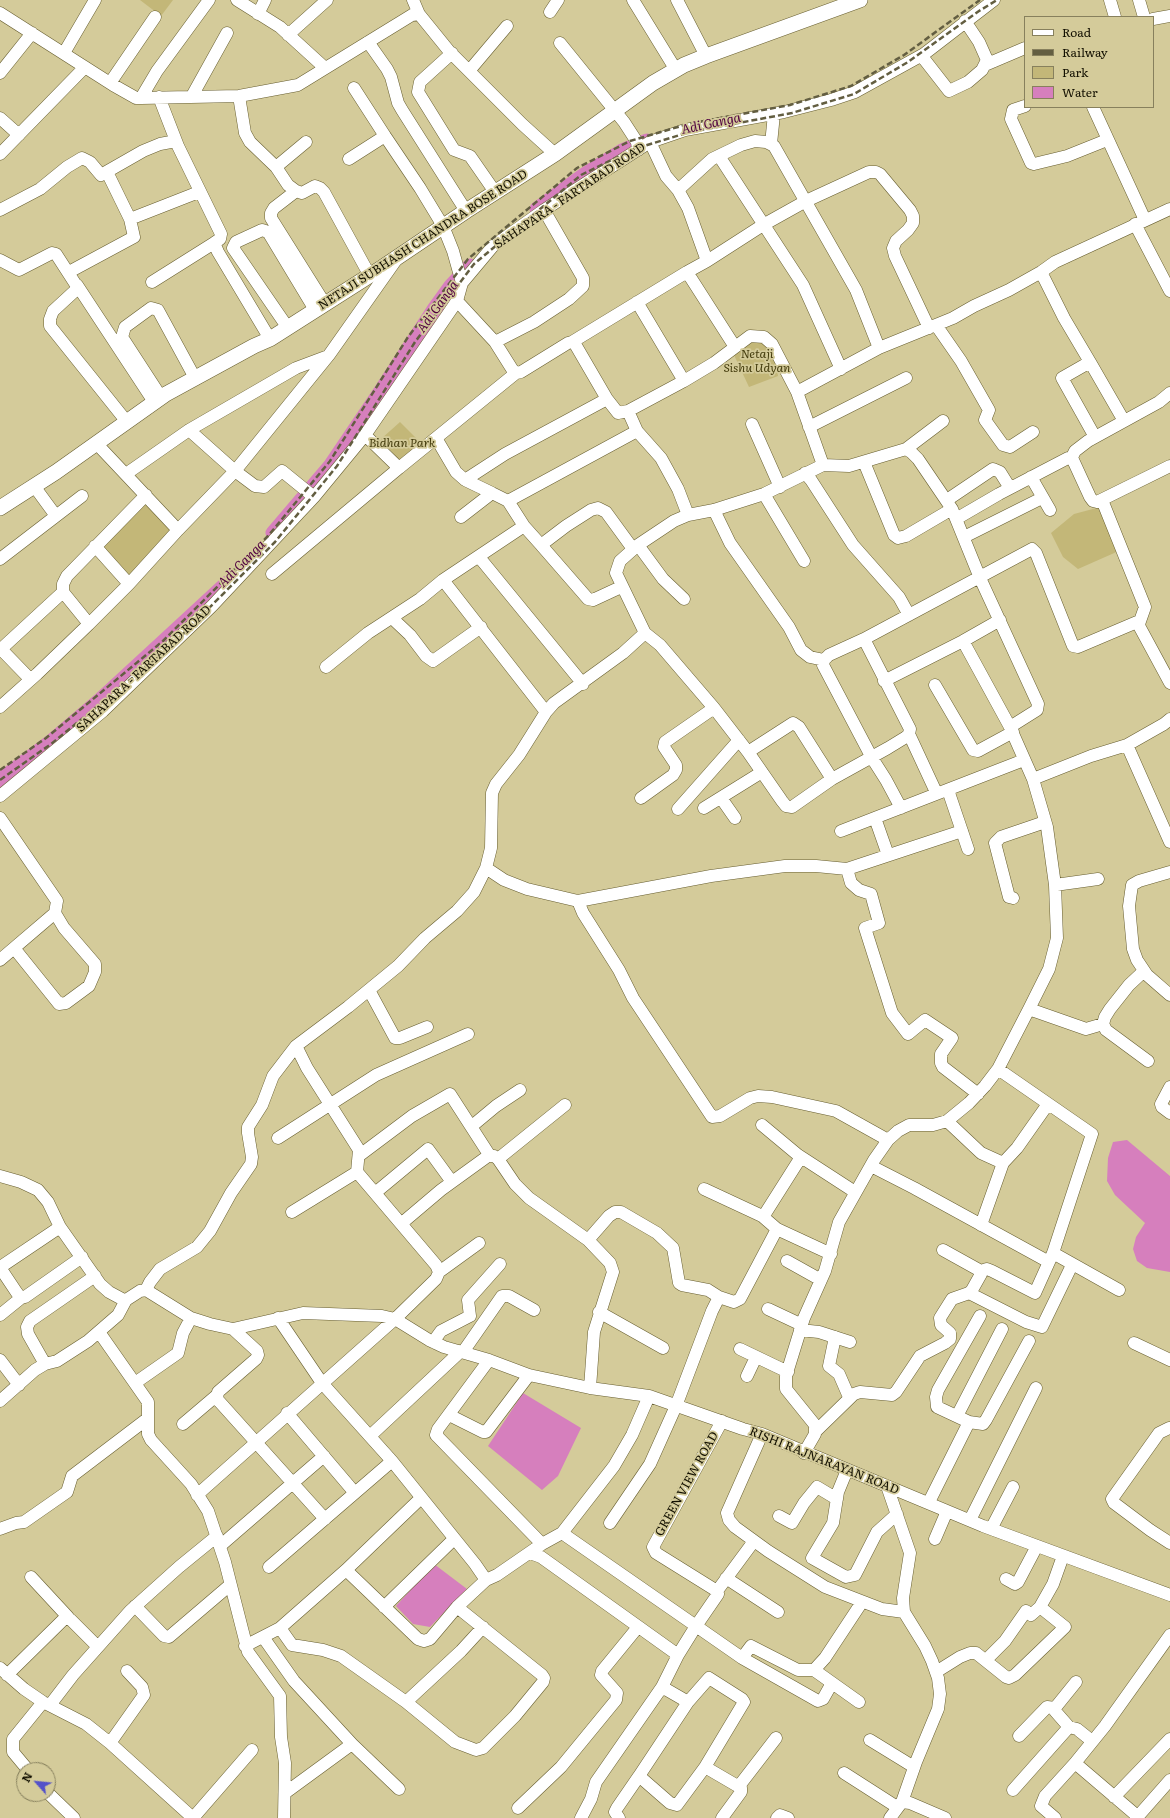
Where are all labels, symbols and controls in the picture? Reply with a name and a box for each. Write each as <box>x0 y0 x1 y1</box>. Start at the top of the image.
legend <box>1024 16 1154 108</box>
text: Road <box>1062 23 1091 41</box>
text: Railway <box>1062 43 1108 61</box>
text: Park <box>1062 63 1088 81</box>
text: Water <box>1062 83 1098 101</box>
water label: Adi Ganga <box>680 110 742 138</box>
street label: SAHAPARA - FARTABAD ROAD <box>492 140 648 252</box>
street label: NETAJI SUBHASH CHANDRA BOSE ROAD <box>316 167 530 313</box>
water label: Adi Ganga <box>414 278 462 336</box>
park label: Netaji Sishu Udyan <box>724 347 790 375</box>
park label: Bidhan Park <box>369 436 435 450</box>
water label: Adi Ganga <box>215 537 269 591</box>
street label: SAHAPARA - FARTABAD ROAD <box>74 603 214 735</box>
street label: RISHI RAJNARAYAN ROAD <box>747 1424 901 1498</box>
street label: GREEN VIEW ROAD <box>652 1429 722 1539</box>
north arrow <box>16 1762 56 1802</box>
text: N <box>17 1769 35 1785</box>

